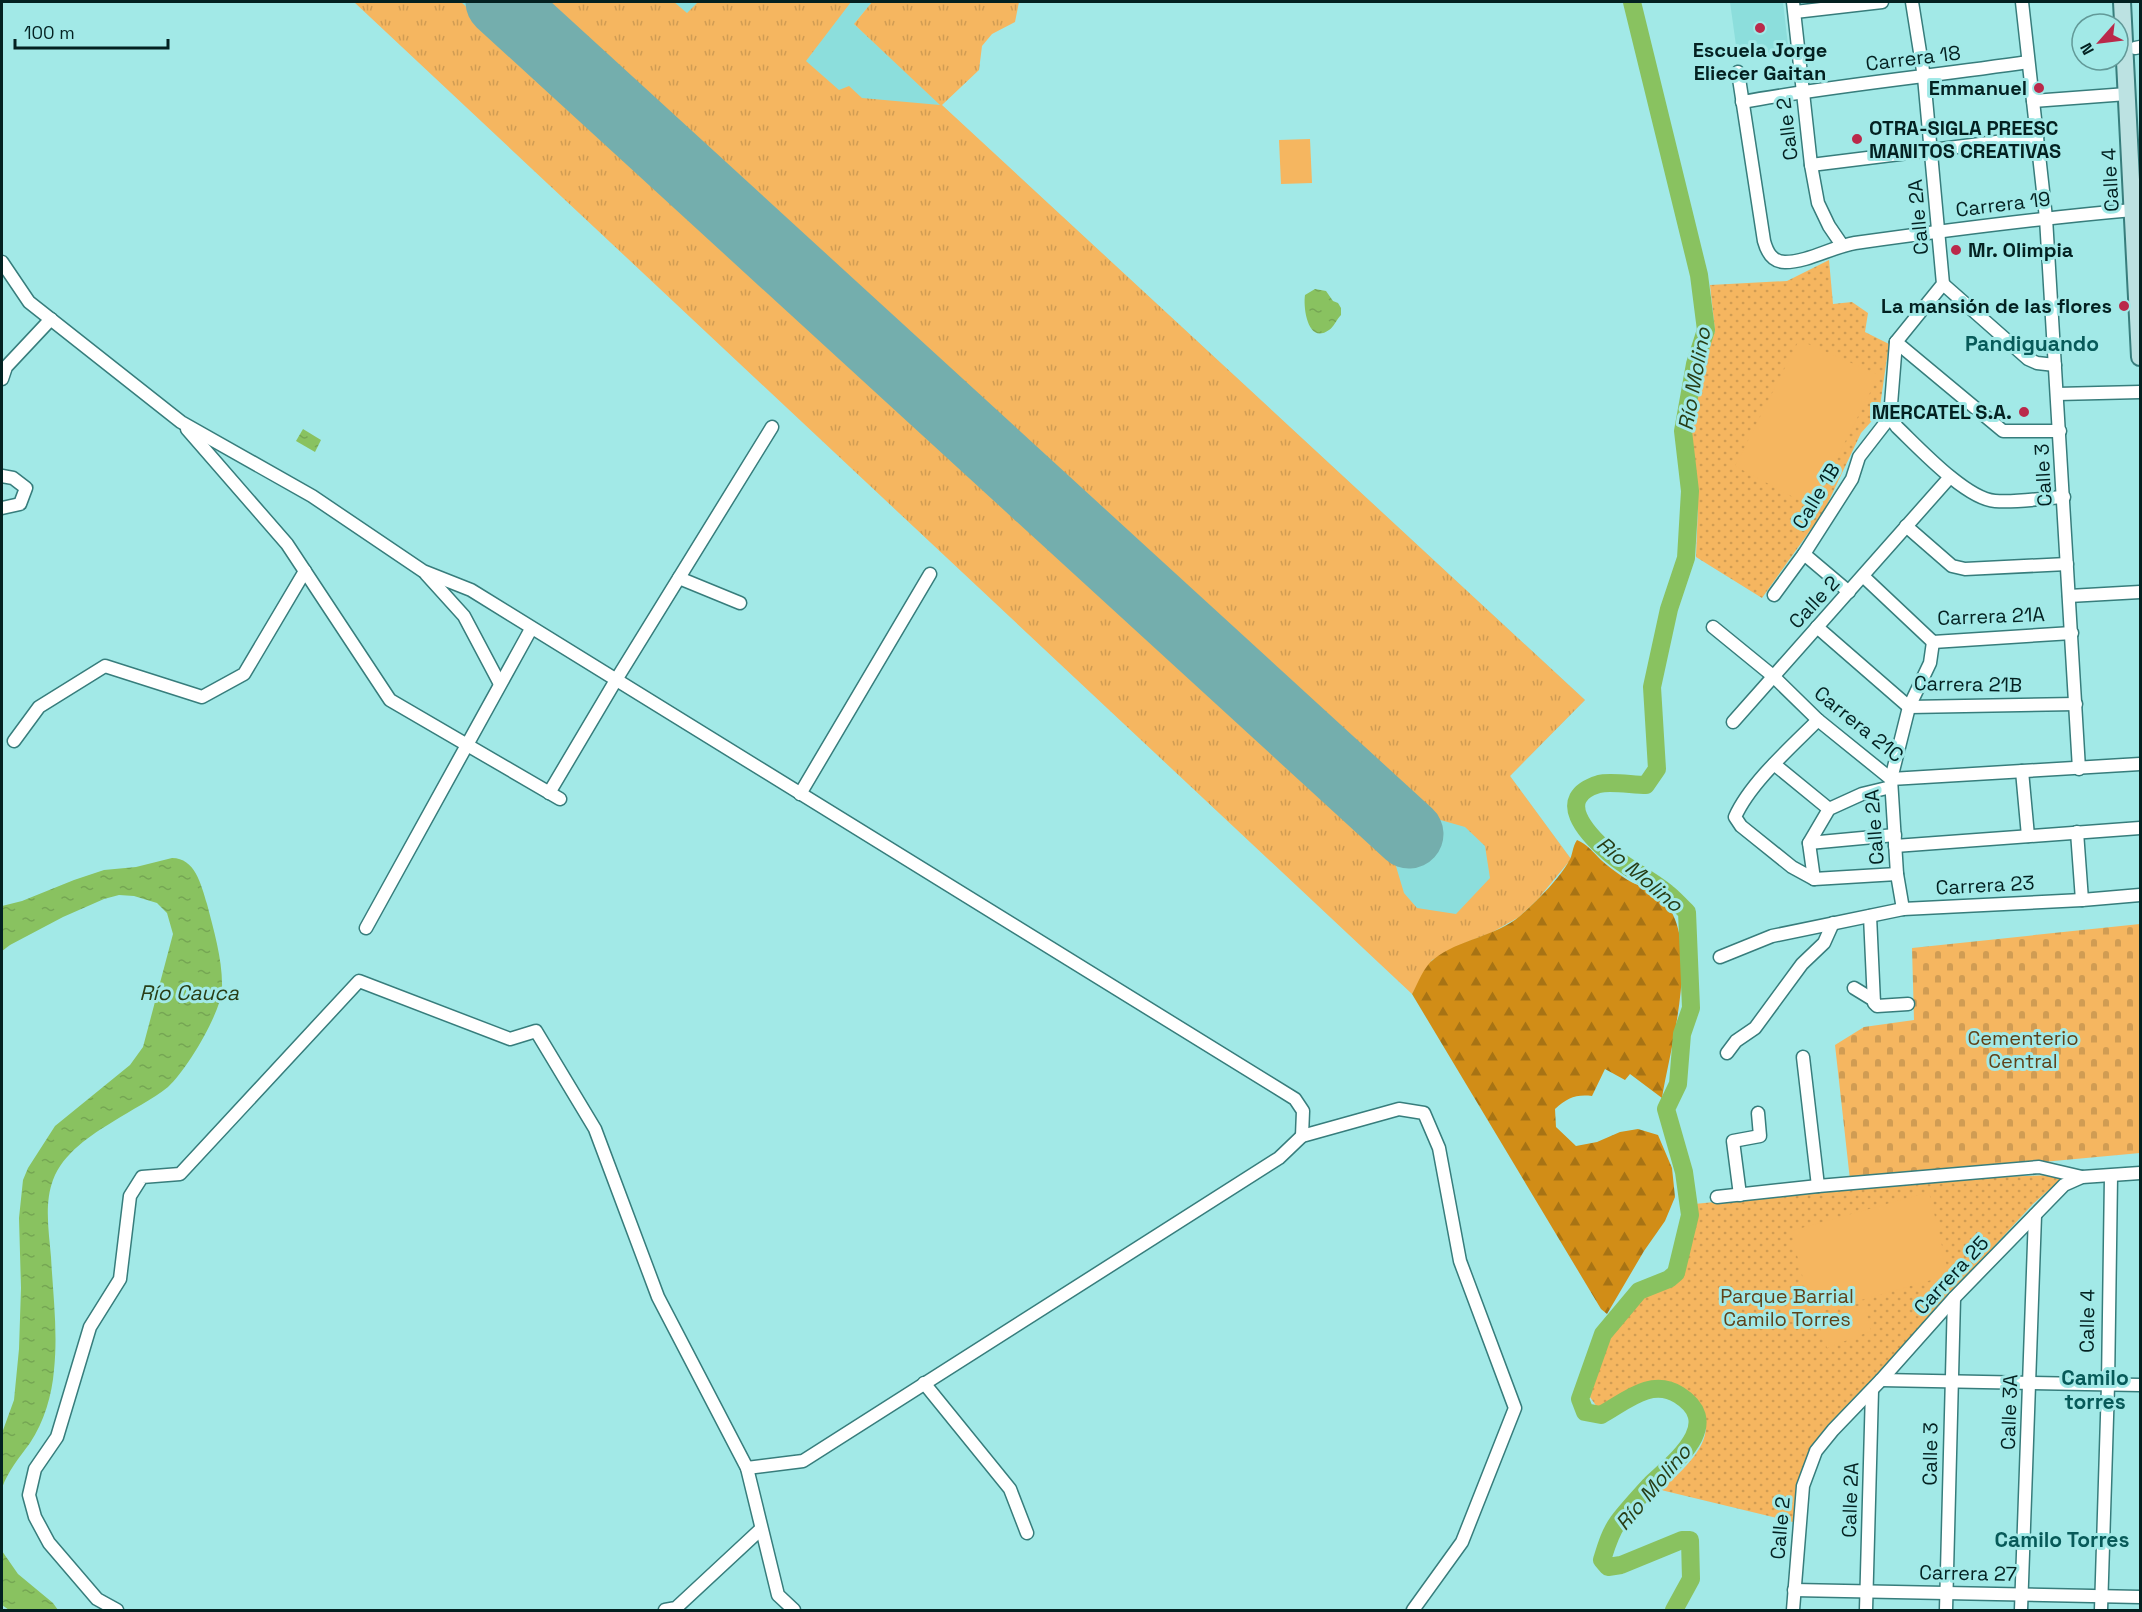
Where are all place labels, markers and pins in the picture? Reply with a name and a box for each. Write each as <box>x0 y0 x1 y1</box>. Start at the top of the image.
marker: Escuela Jorge Eliecer Gaitan <box>1753 21 1767 35</box>
place label: Escuela Jorge Eliecer Gaitan <box>1693 37 1827 86</box>
place label: Emmanuel <box>1929 75 2027 101</box>
marker: Emmanuel <box>2032 81 2046 95</box>
place label: OTRA-SIGLA PREESC MANITOS CREATIVAS <box>1869 115 2061 164</box>
marker: OTRA-SIGLA PREESC MANITOS CREATIVAS <box>1850 132 1864 146</box>
place label: Mr. Olimpia <box>1968 237 2074 263</box>
marker: Mr. Olimpia <box>1949 243 1963 257</box>
place label: La mansión de las flores <box>1881 293 2112 319</box>
marker: La mansión de las flores <box>2117 299 2131 313</box>
place label: MERCATEL S.A. <box>1872 399 2012 425</box>
marker: MERCATEL S.A. <box>2017 405 2031 419</box>

